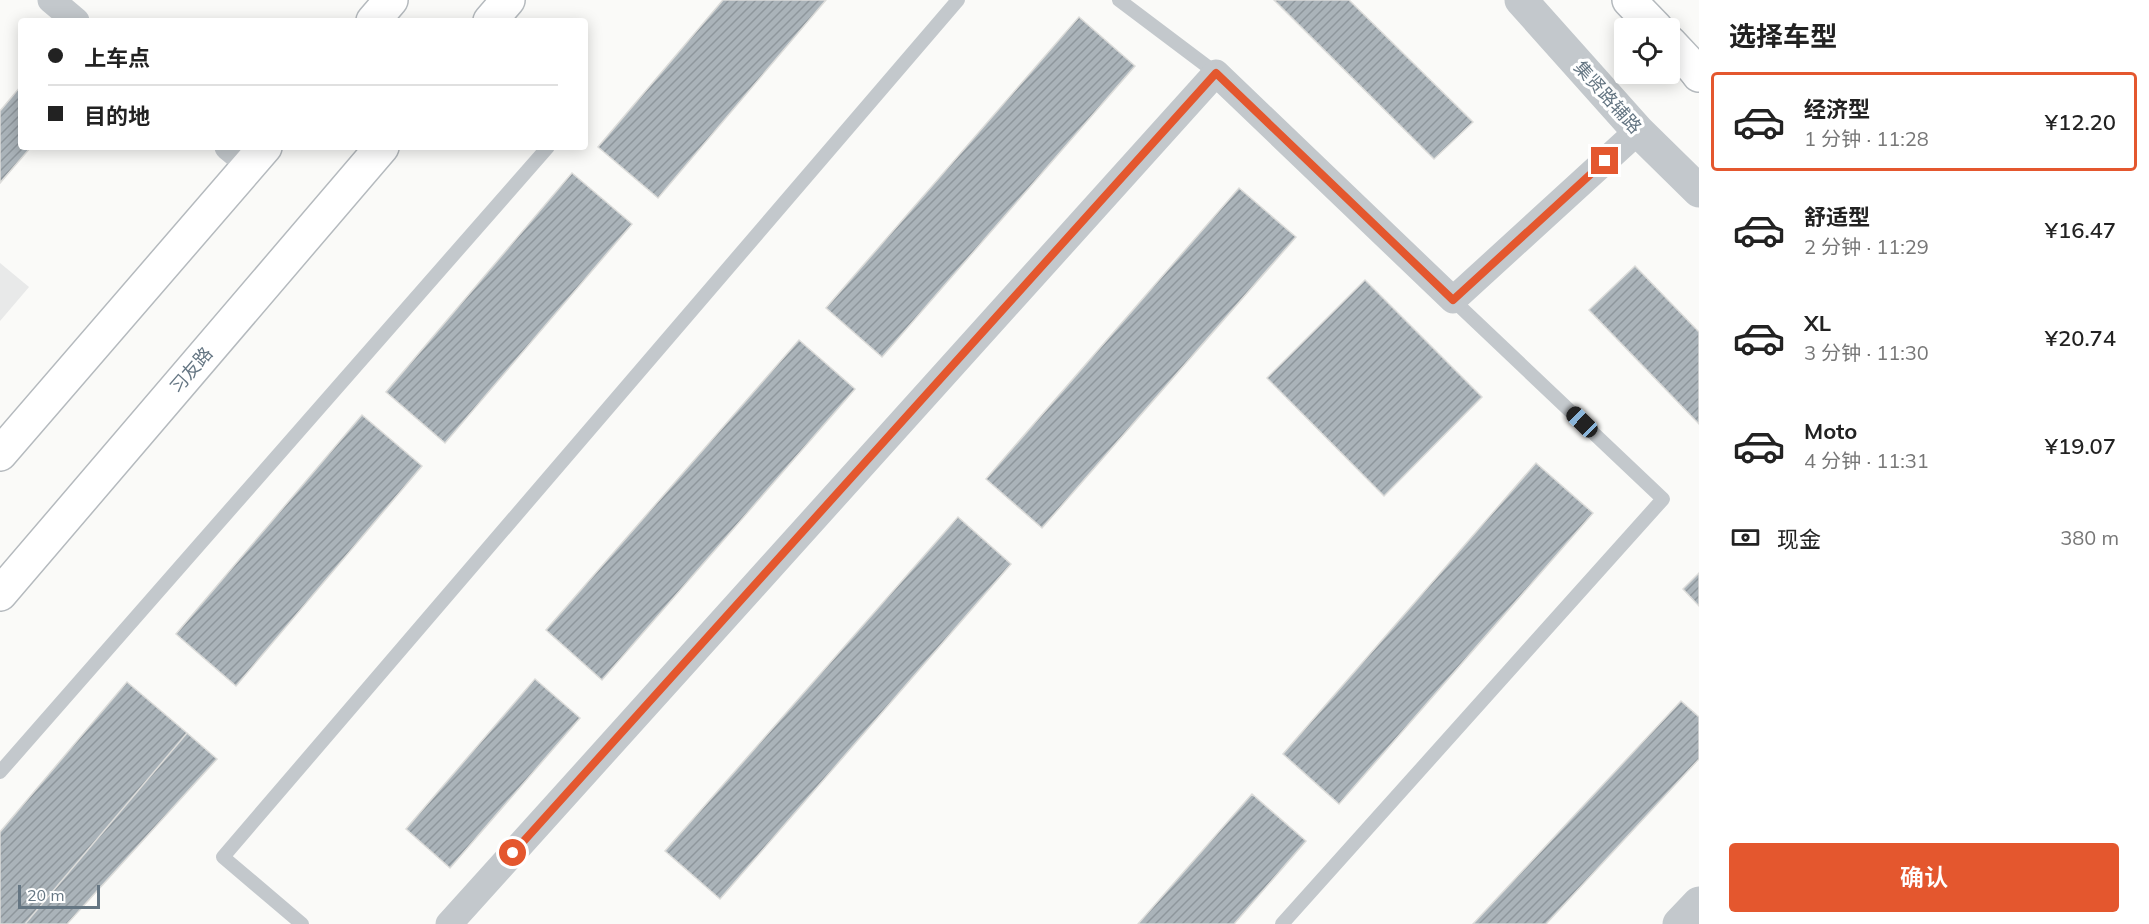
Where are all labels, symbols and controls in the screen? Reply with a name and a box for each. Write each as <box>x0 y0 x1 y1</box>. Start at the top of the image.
map controls <box>1614 18 1680 84</box>
button: locate <box>1614 18 1680 84</box>
text: 选择车型 <box>1729 19 1837 53</box>
text: 上车点 <box>84 44 150 72</box>
street label: 集贤路辅路 <box>1569 56 1647 138</box>
icon: car <box>1732 95 1786 149</box>
text: 经济型 <box>1804 95 1870 123</box>
text: 目的地 <box>84 102 150 130</box>
text: ¥12.20 <box>2045 108 2116 136</box>
text: 1 分钟 · 11:28 <box>1804 126 1929 151</box>
route end <box>1591 147 1618 174</box>
icon: car <box>1732 203 1786 257</box>
text: 舒适型 <box>1804 203 1870 231</box>
text: ¥16.47 <box>2045 216 2116 244</box>
text: 2 分钟 · 11:29 <box>1804 234 1929 259</box>
text: XL <box>1804 309 1831 337</box>
icon: car <box>1732 311 1786 365</box>
text: ¥20.74 <box>2045 324 2116 352</box>
text: 3 分钟 · 11:30 <box>1804 340 1929 365</box>
street label: 习友路 <box>165 342 217 398</box>
car <box>1563 403 1601 441</box>
text: Moto <box>1804 417 1857 445</box>
icon: car <box>1732 419 1786 473</box>
text: ¥19.07 <box>2045 432 2116 460</box>
text: 4 分钟 · 11:31 <box>1804 448 1929 473</box>
icon: cash <box>1729 521 1762 554</box>
text: 现金 <box>1777 525 1821 553</box>
text: 380 m <box>2060 525 2119 550</box>
route start <box>499 839 526 866</box>
button: 确认 <box>1729 843 2119 912</box>
scale bar <box>18 882 100 910</box>
text: 20 m <box>27 885 64 905</box>

